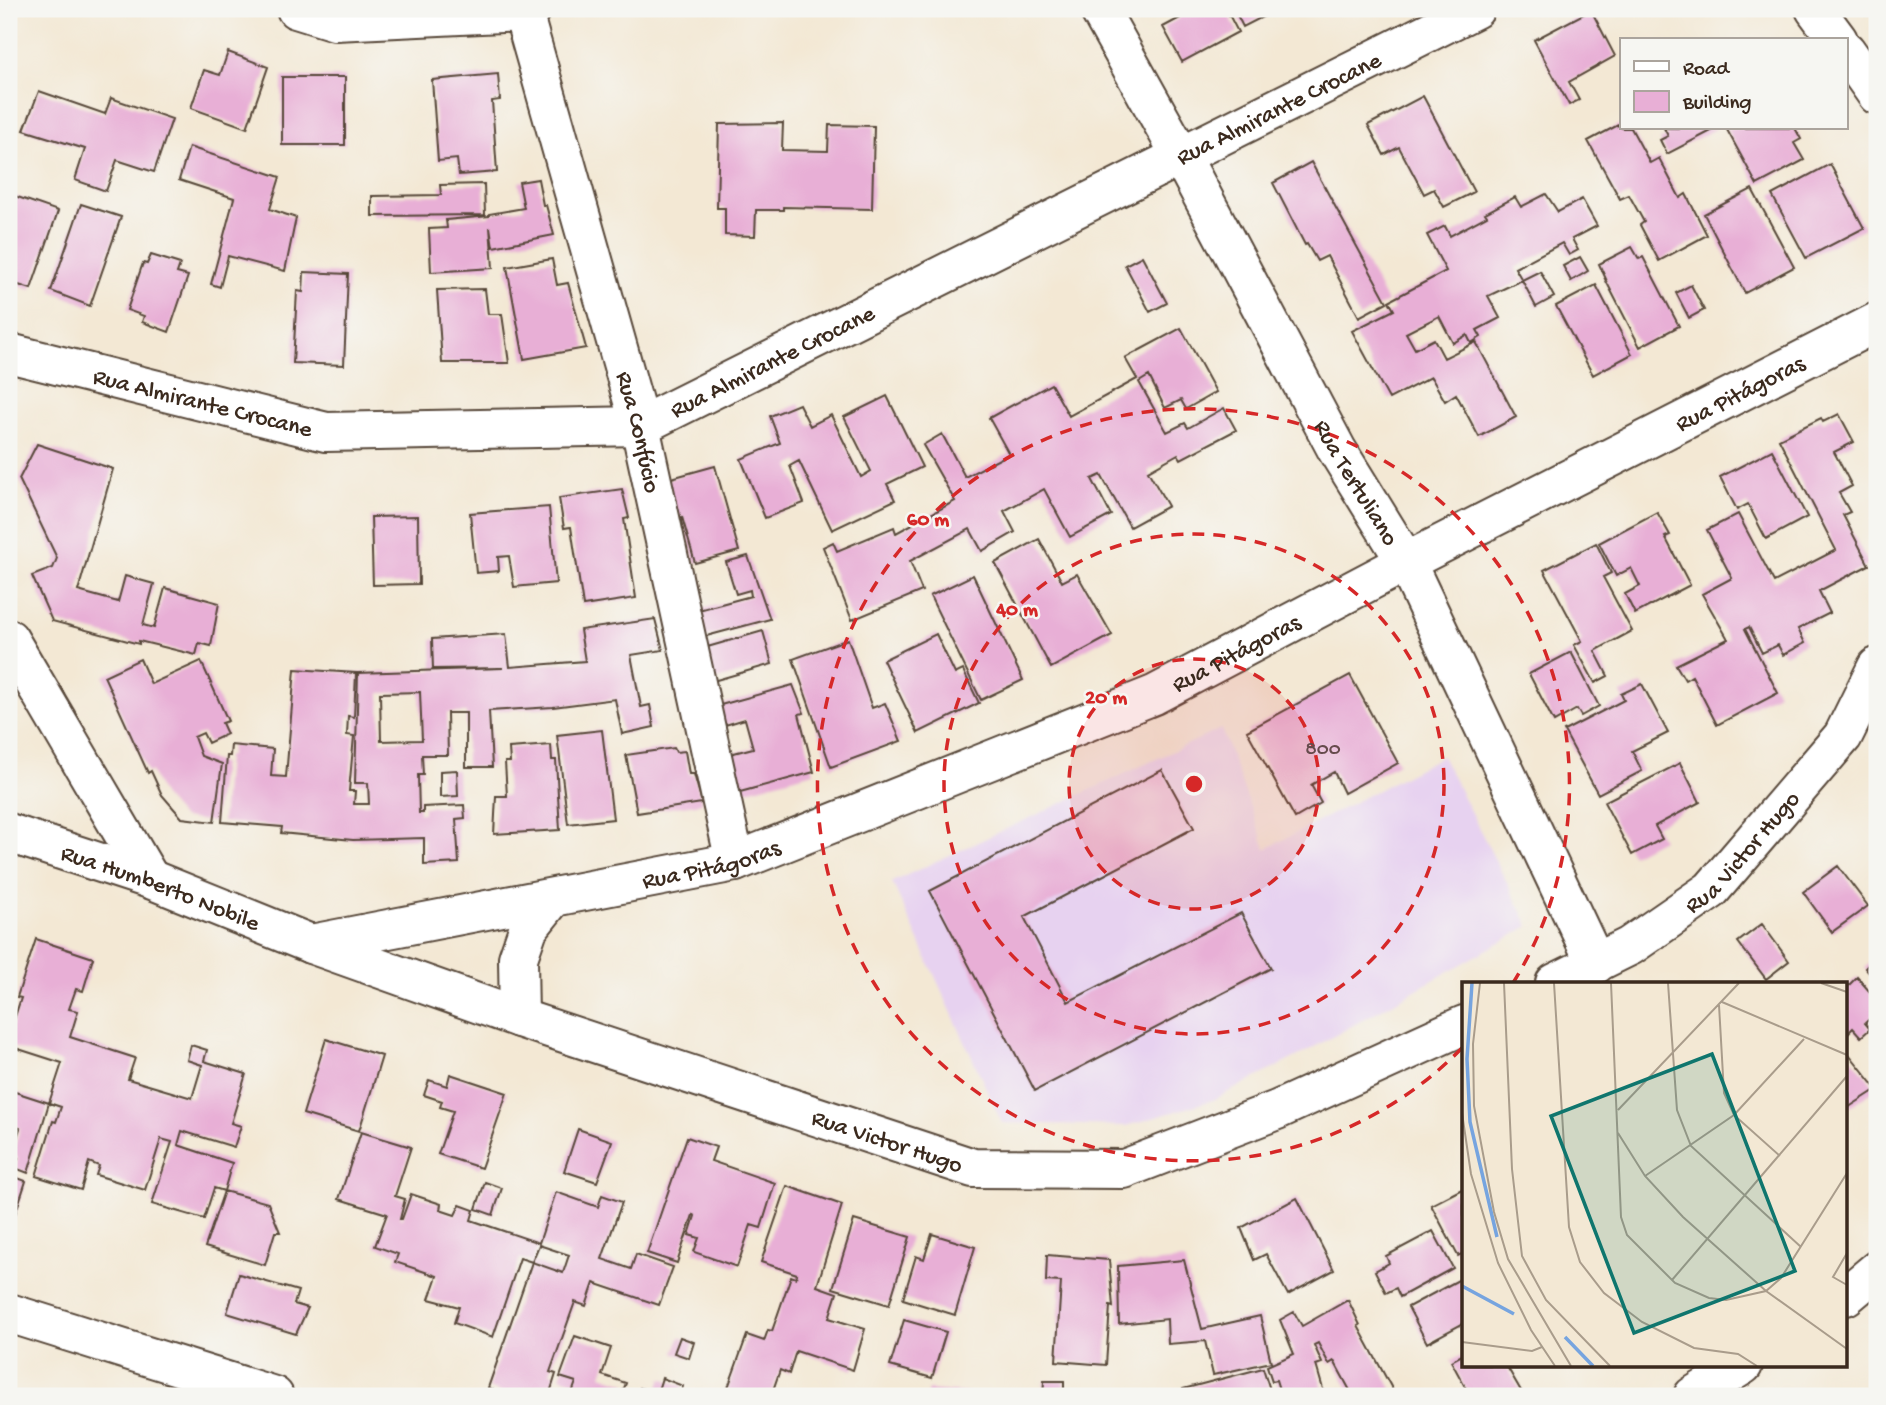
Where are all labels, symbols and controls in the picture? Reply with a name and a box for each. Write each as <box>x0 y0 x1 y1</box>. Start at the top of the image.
legend <box>1620 38 1848 130</box>
street label: Rua Almirante Crocane <box>1173 47 1387 174</box>
text: Road <box>1683 58 1731 83</box>
text: Building <box>1682 92 1752 117</box>
street label: Rua Almirante Crocane <box>666 300 881 427</box>
street label: Rua Pitágoras <box>1671 350 1811 440</box>
street label: Rua Almirante Crocane <box>90 363 315 446</box>
street label: Rua Confúcio <box>607 369 665 496</box>
street label: Rua Tertuliano <box>1306 416 1403 552</box>
text: 60 m <box>907 509 949 534</box>
text: 40 m <box>995 599 1038 624</box>
street label: Rua Pitágoras <box>1168 609 1307 701</box>
text: 20 m <box>1085 687 1127 712</box>
house number: 800 <box>1305 738 1341 763</box>
centre of rings <box>1182 772 1206 796</box>
street label: Rua Victor Hugo <box>1680 786 1808 922</box>
street label: Rua Pitágoras <box>640 834 786 898</box>
street label: Rua Humberto Nobile <box>57 840 264 940</box>
inset map <box>1462 982 1848 1366</box>
street label: Rua Victor Hugo <box>807 1105 966 1182</box>

